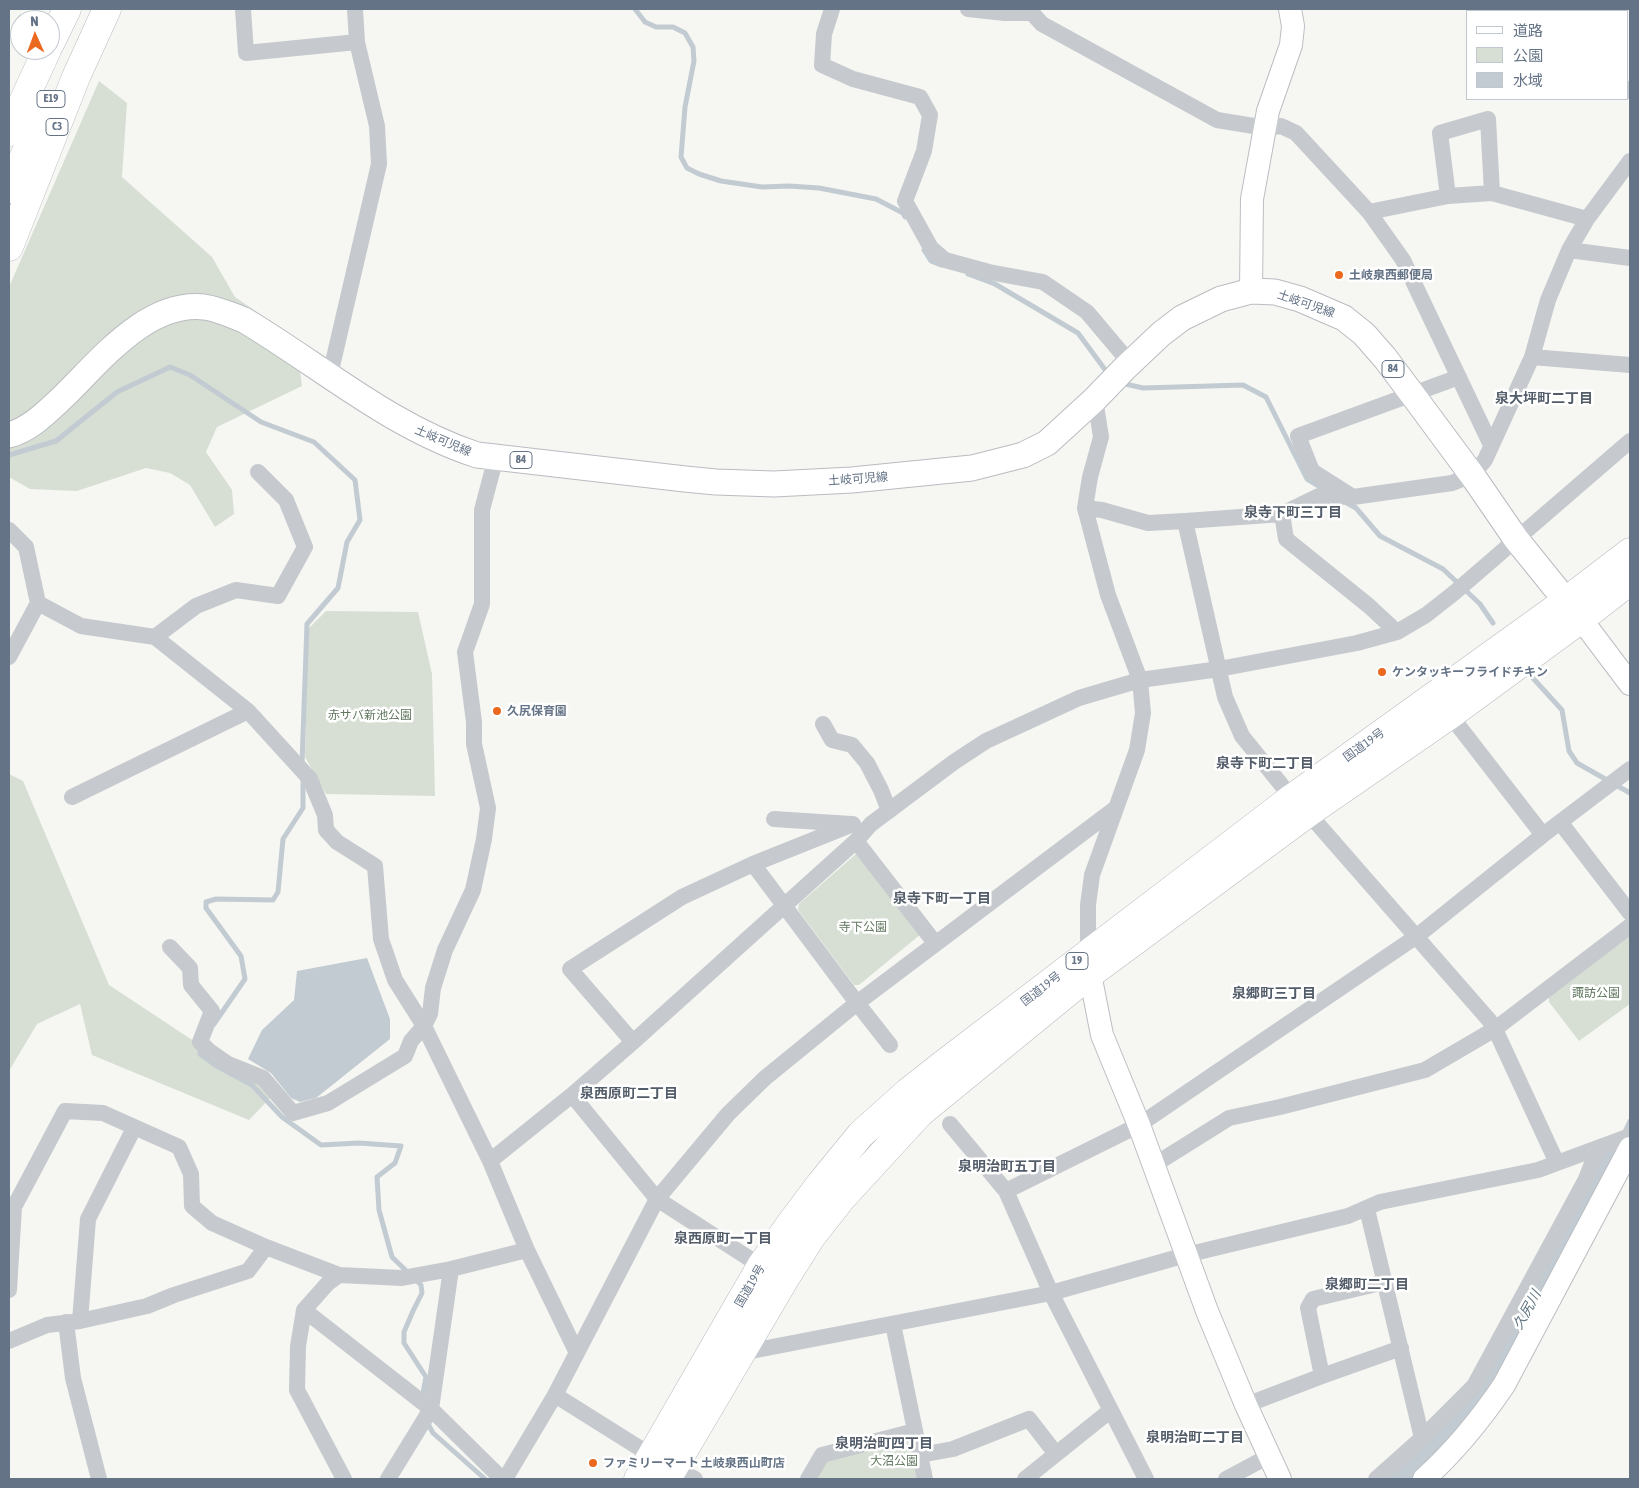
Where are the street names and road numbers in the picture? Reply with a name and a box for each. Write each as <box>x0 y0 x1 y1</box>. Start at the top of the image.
road number: E19 <box>37 90 65 108</box>
road number: C3 <box>46 118 68 136</box>
street label: 土岐可児線 <box>1275 287 1337 321</box>
road number: 84 <box>1382 360 1404 378</box>
street label: 土岐可児線 <box>413 423 473 459</box>
road number: 84 <box>510 452 532 468</box>
street label: 土岐可児線 <box>828 470 888 488</box>
street label: 国道19号 <box>1341 725 1387 765</box>
road number: 19 <box>1066 952 1088 969</box>
street label: 国道19号 <box>1018 969 1064 1009</box>
street label: 国道19号 <box>732 1262 768 1310</box>

